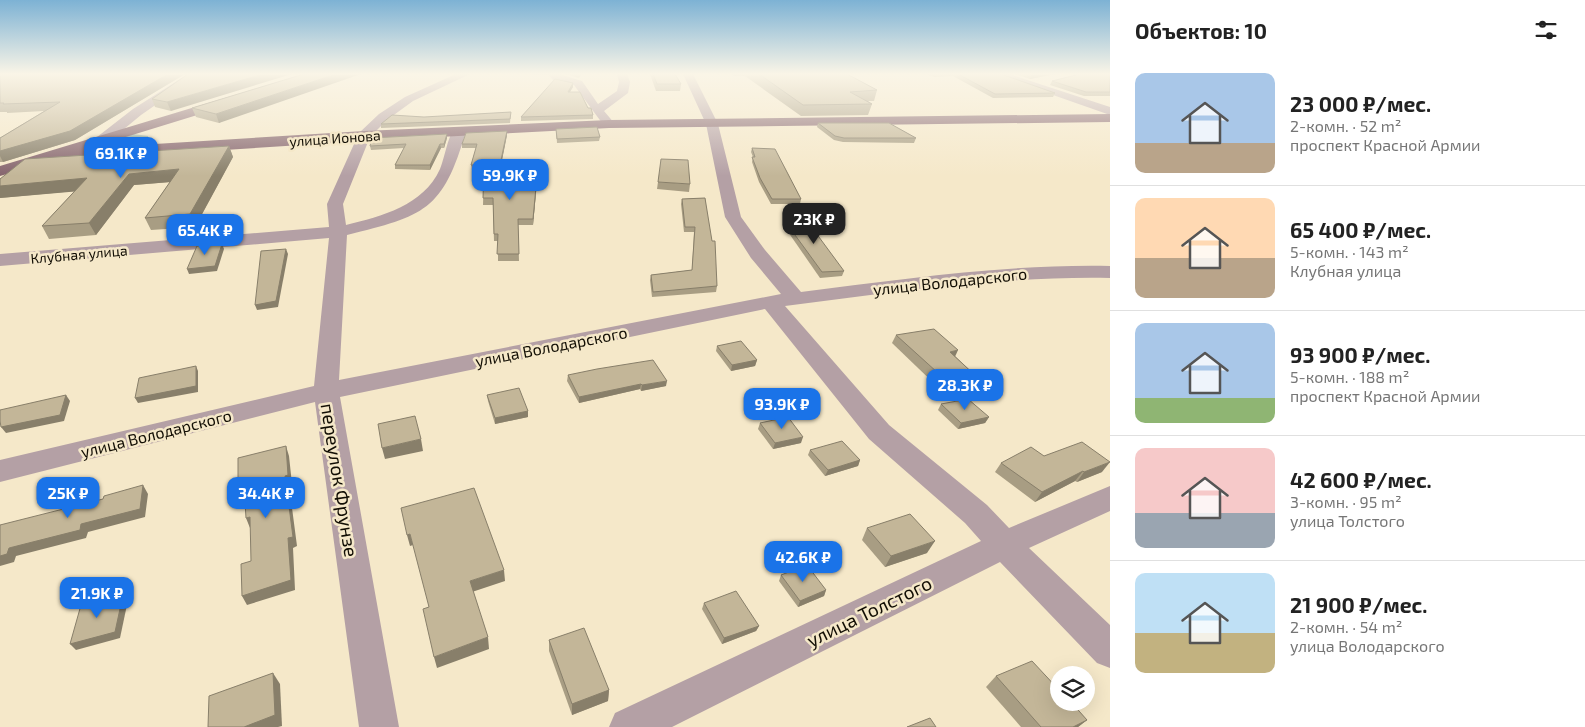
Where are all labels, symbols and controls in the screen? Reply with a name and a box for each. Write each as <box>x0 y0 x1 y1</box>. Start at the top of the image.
icon: filters <box>1532 16 1560 44</box>
text: Объектов: 10 <box>1135 18 1267 43</box>
text: 23 000 ₽/мес. <box>1290 91 1431 116</box>
icon: home <box>1175 93 1235 153</box>
text: 2-комн. · 52 m² <box>1290 116 1401 135</box>
street label: улица Ионова <box>289 126 381 150</box>
text: проспект Красной Армии <box>1290 135 1480 154</box>
pin: 69.1K ₽ <box>75 136 167 179</box>
text: 69.1K ₽ <box>95 143 147 162</box>
pin: 59.9K ₽ <box>464 158 556 201</box>
text: 59.9K ₽ <box>483 165 537 184</box>
pin: 23K ₽ <box>779 202 849 245</box>
text: 23K ₽ <box>793 209 835 228</box>
pin: 65.4K ₽ <box>159 214 251 256</box>
text: 65 400 ₽/мес. <box>1290 217 1431 242</box>
icon: home <box>1175 218 1235 278</box>
text: 65.4K ₽ <box>177 220 233 239</box>
street label: Клубная улица <box>30 241 128 267</box>
text: 5-комн. · 143 m² <box>1290 242 1409 261</box>
text: Клубная улица <box>1290 261 1401 280</box>
street label: улица Володарского <box>872 263 1028 300</box>
street label: улица Володарского <box>473 322 629 371</box>
text: 93 900 ₽/мес. <box>1290 342 1430 367</box>
icon: home <box>1175 343 1235 403</box>
text: 5-комн. · 188 m² <box>1290 367 1409 386</box>
pin: 28.3K ₽ <box>919 368 1011 411</box>
text: 28.3K ₽ <box>937 375 993 394</box>
text: проспект Красной Армии <box>1290 386 1480 405</box>
pin: 93.9K ₽ <box>736 388 828 430</box>
text: 93.9K ₽ <box>755 394 809 413</box>
street label: переулок Фрунзе <box>316 402 364 559</box>
street label: улица Володарского <box>79 405 234 462</box>
text: 42 600 ₽/мес. <box>1290 467 1432 492</box>
icon: home <box>1175 468 1235 528</box>
pin: 25K ₽ <box>33 476 103 519</box>
pin: 34.4K ₽ <box>220 476 312 519</box>
text: 25K ₽ <box>47 483 89 502</box>
text: 34.4K ₽ <box>238 483 294 502</box>
text: 3-комн. · 95 m² <box>1290 492 1402 511</box>
text: улица Толстого <box>1290 511 1405 530</box>
pin: 42.6K ₽ <box>757 540 849 583</box>
text: 42.6K ₽ <box>775 547 831 566</box>
street label: улица Толстого <box>803 571 936 652</box>
pin: 21.9K ₽ <box>51 576 143 619</box>
text: 21.9K ₽ <box>71 583 123 602</box>
text: 21 900 ₽/мес. <box>1290 592 1427 617</box>
icon: home <box>1175 593 1235 653</box>
text: 2-комн. · 54 m² <box>1290 617 1402 636</box>
text: улица Володарского <box>1290 636 1445 655</box>
map controls <box>1050 666 1095 711</box>
button: layers <box>1050 666 1095 711</box>

